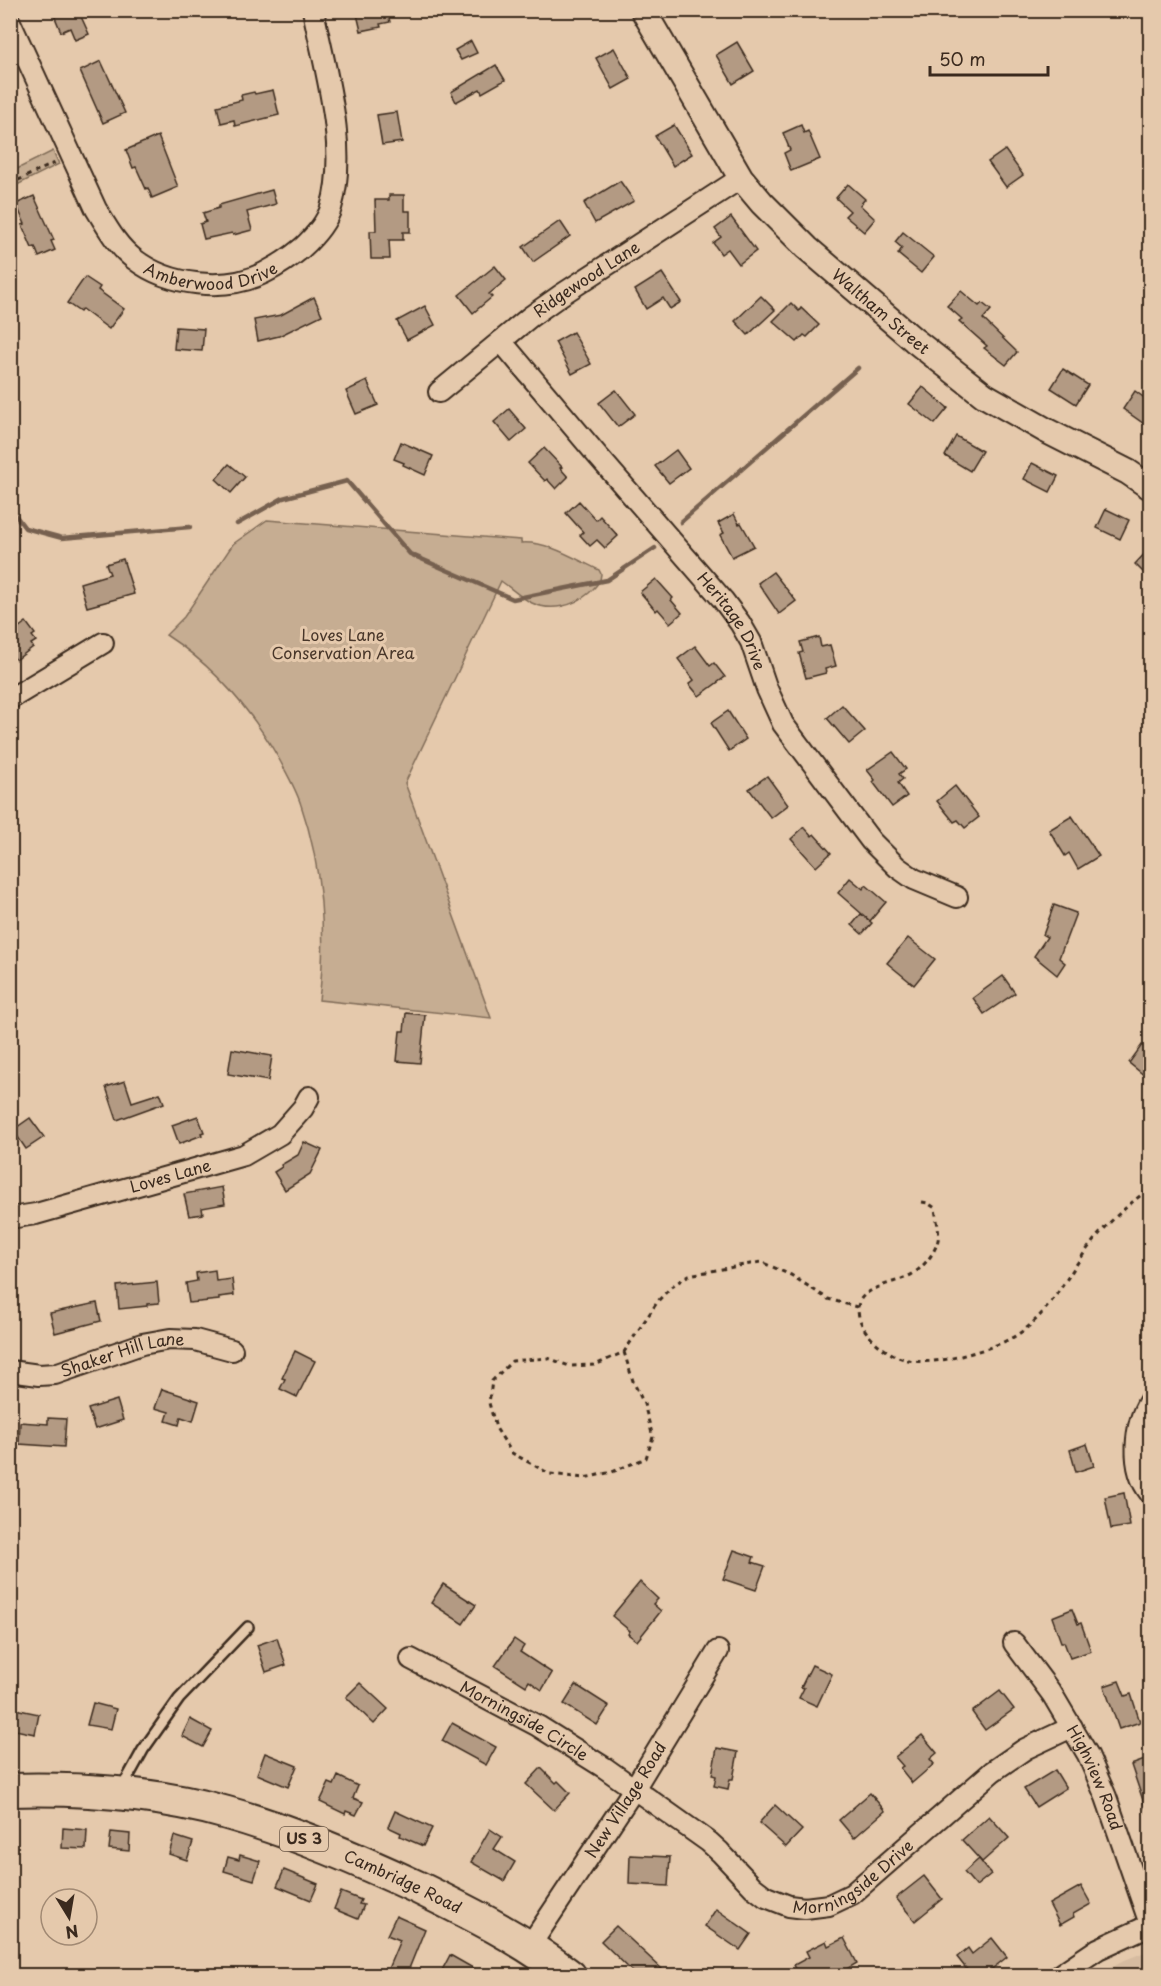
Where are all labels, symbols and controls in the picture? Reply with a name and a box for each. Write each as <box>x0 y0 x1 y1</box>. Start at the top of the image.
scale bar <box>930 39 1048 77</box>
text: 50 m <box>939 45 986 72</box>
street label: Ridgewood Lane <box>528 234 644 322</box>
street label: Amberwood Drive <box>142 252 280 272</box>
text: Amberwood Drive <box>140 255 281 295</box>
street label: Waltham Street <box>827 262 936 359</box>
street label: Heritage Drive <box>693 566 773 673</box>
park label: Loves Lane Conservation Area <box>271 622 415 664</box>
street label: Loves Lane <box>127 1152 214 1198</box>
street label: Shaker Hill Lane <box>57 1326 185 1382</box>
street label: Morningside Circle <box>456 1674 594 1766</box>
street label: Highview Road <box>1062 1720 1130 1833</box>
street label: New Village Road <box>578 1737 671 1862</box>
road number: US 3 <box>280 1827 328 1851</box>
street label: Morningside Drive <box>791 1833 918 1919</box>
street label: Cambridge Road <box>341 1843 466 1918</box>
north arrow <box>39 1887 99 1947</box>
text: N <box>64 1920 81 1946</box>

